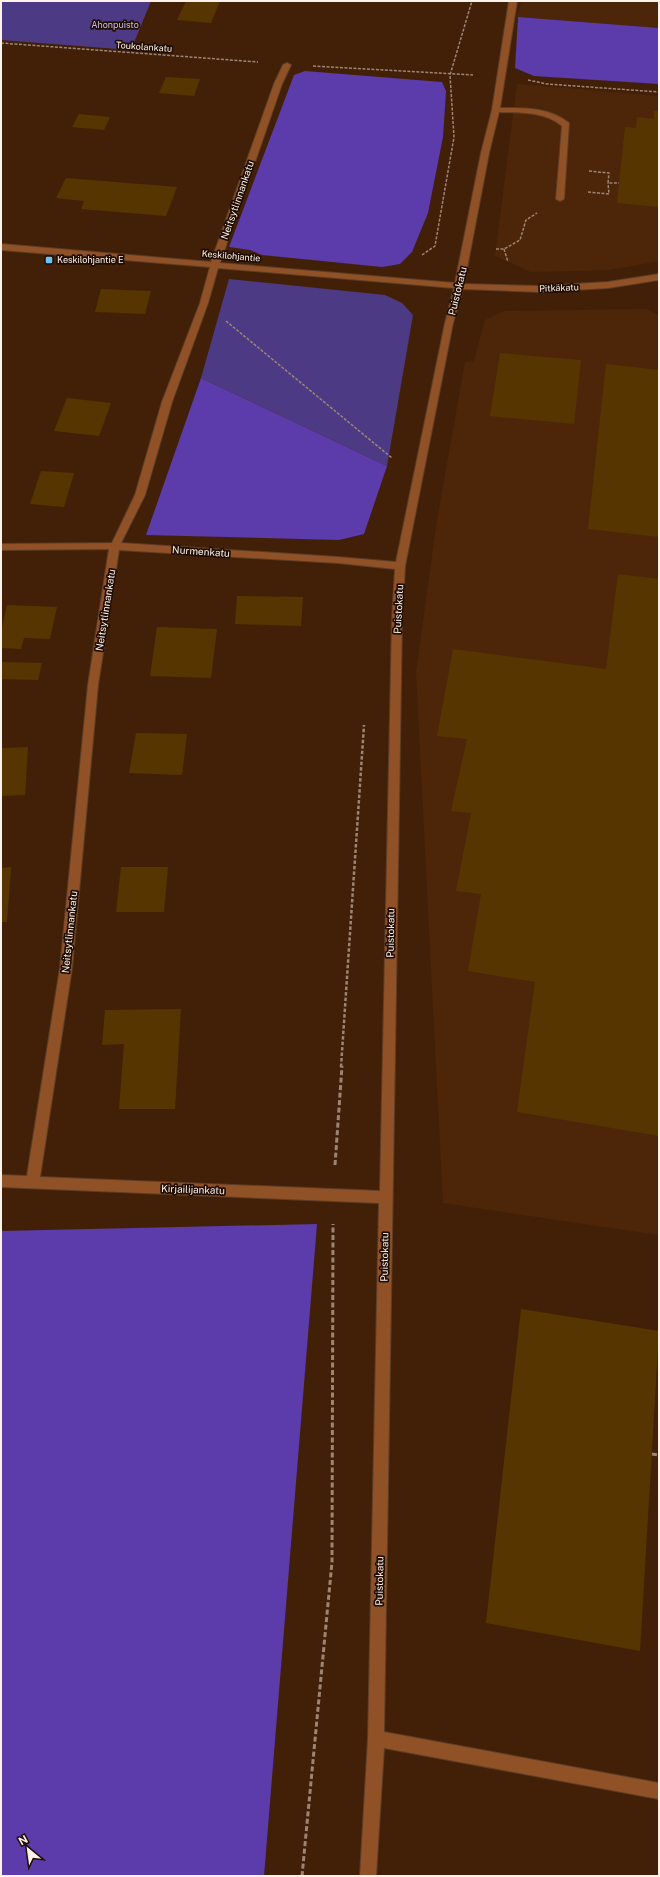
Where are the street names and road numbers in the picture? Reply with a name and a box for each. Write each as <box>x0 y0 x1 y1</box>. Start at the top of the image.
street label: Toukolankatu <box>116 39 172 54</box>
street label: Neitsytlinnankatu <box>218 159 256 241</box>
street label: Keskilohjantie <box>201 247 261 264</box>
street label: Puistokatu <box>445 265 469 316</box>
street label: Pitkäkatu <box>539 281 579 294</box>
street label: Nurmenkatu <box>172 543 230 559</box>
street label: Neitsytlinnankatu <box>93 568 117 652</box>
street label: Puistokatu <box>391 584 405 634</box>
street label: Neitsytlinnankatu <box>59 890 79 974</box>
street label: Puistokatu <box>384 908 396 958</box>
street label: Kirjailijankatu <box>161 1182 225 1196</box>
street label: Puistokatu <box>378 1232 390 1282</box>
street label: Puistokatu <box>373 1556 385 1606</box>

